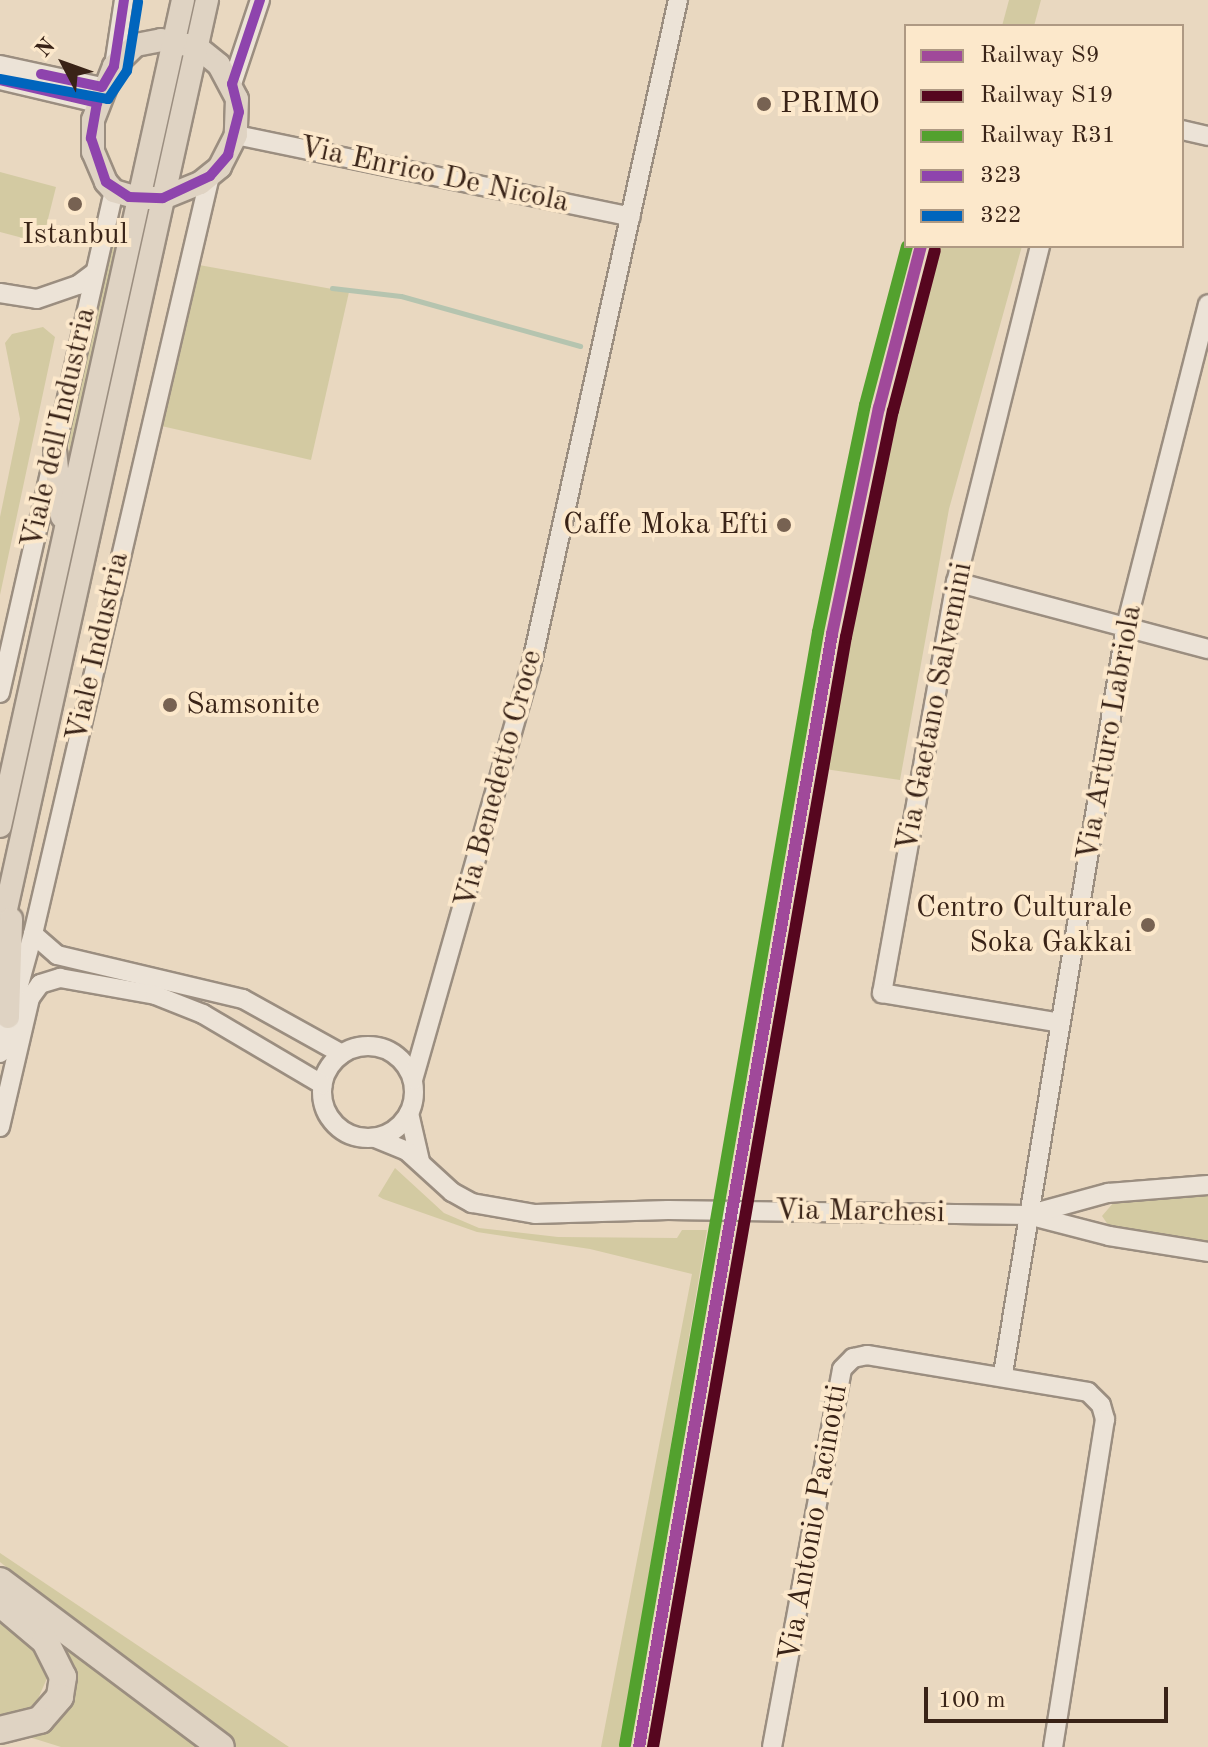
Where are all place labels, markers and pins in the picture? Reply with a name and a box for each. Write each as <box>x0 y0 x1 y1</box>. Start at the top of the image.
place label: PRIMO <box>780 86 880 122</box>
marker: PRIMO <box>755 95 773 113</box>
marker: Istanbul <box>66 195 84 213</box>
place label: Istanbul <box>22 217 128 253</box>
place label: Caffe Moka Efti <box>563 507 768 543</box>
marker: Caffe Moka Efti <box>775 516 793 534</box>
place label: Samsonite <box>186 687 320 723</box>
marker: Samsonite <box>161 696 179 714</box>
place label: Centro Culturale Soka Gakkai <box>916 890 1132 960</box>
marker: Centro Culturale Soka Gakkai <box>1139 916 1157 934</box>

